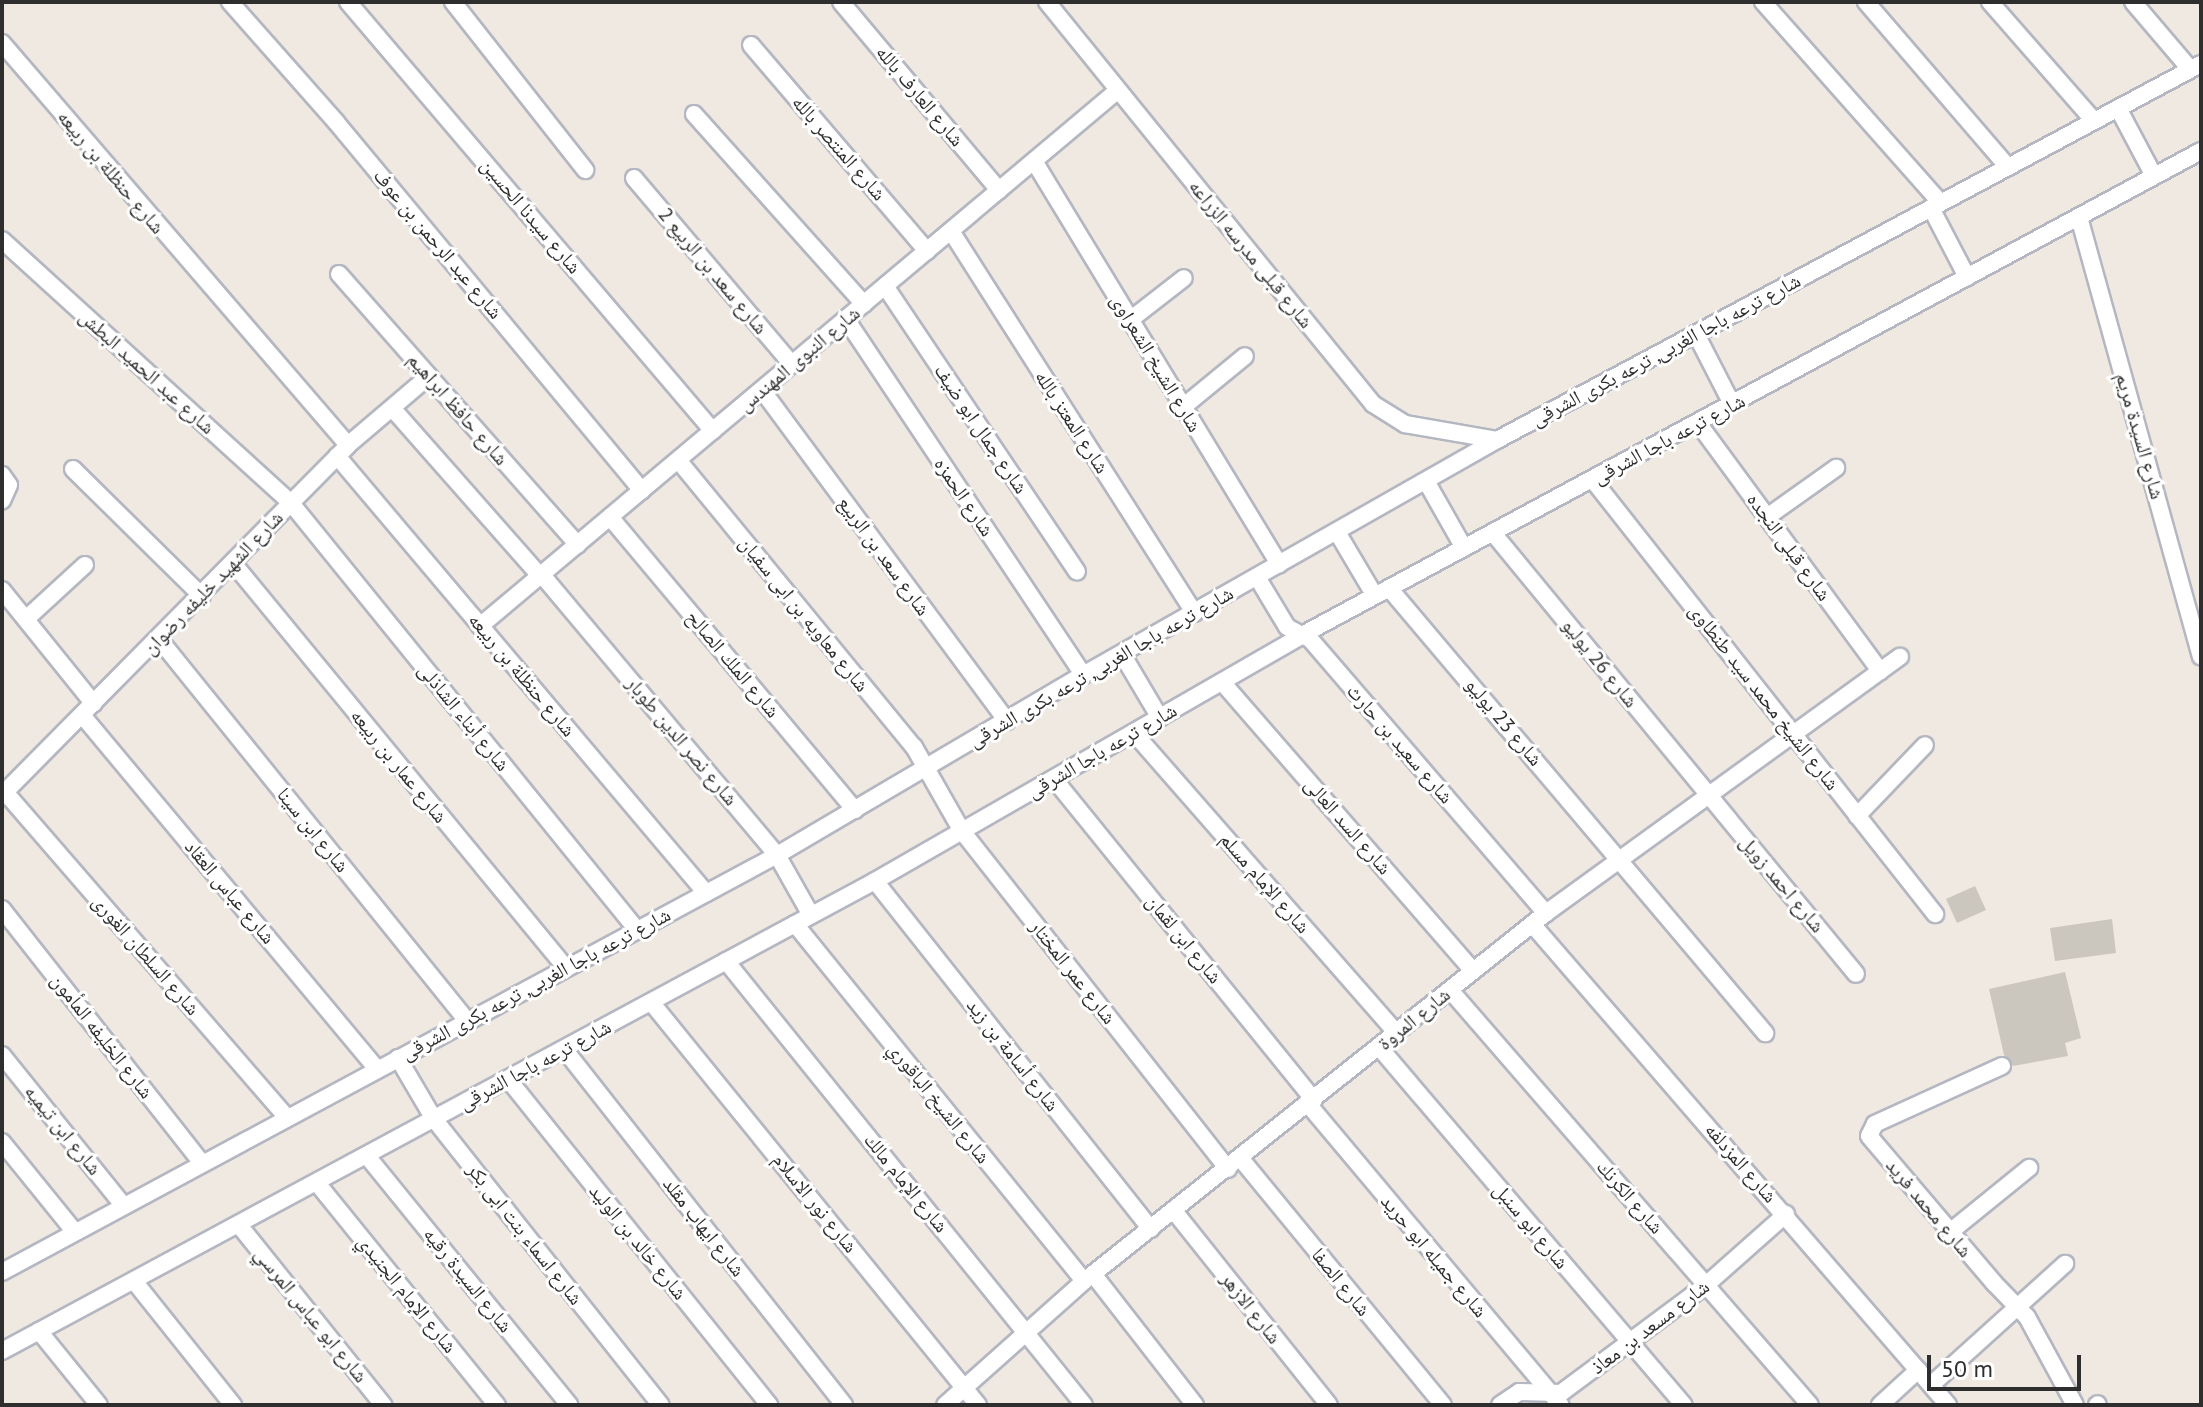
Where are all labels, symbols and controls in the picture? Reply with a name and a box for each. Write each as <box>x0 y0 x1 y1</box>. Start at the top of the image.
street label: شارع العارف بالله <box>871 41 969 151</box>
street label: شارع المنتصر بالله <box>787 91 891 205</box>
street label: شارع حنظلة بن ربيعه <box>52 105 170 239</box>
street label: شارع سيدنا الحسين <box>476 153 586 279</box>
street label: شارع عبد الرحمن بن عوف <box>368 164 508 324</box>
street label: شارع قبلى مدرسه الزراعه <box>1184 175 1318 333</box>
street label: شارع سعد بن الربيع 2 <box>653 203 773 339</box>
street label: شارع ترعه باجا الغربى, ترعه بكرى الشرقى <box>1526 268 1806 432</box>
street label: شارع الشيخ الشعراوى <box>1105 290 1207 436</box>
street label: شارع النبوى المهندس <box>733 301 865 417</box>
street label: شارع عبد الحميد البطش <box>74 305 220 439</box>
street label: شارع حافظ ابراهيم <box>403 348 513 470</box>
street label: شارع جمال ابو ضيف <box>929 360 1033 498</box>
street label: شارع المعتز بالله <box>1030 366 1114 478</box>
street label: شارع السيدة مريم <box>2110 370 2170 502</box>
street label: شارع ترعه باجا الشرقى <box>1589 389 1749 489</box>
street label: شارع الحمزه <box>929 453 999 541</box>
street label: شارع قبلى النجده <box>1742 488 1836 606</box>
street label: شارع سعد بن الربيع <box>833 492 935 620</box>
street label: شارع الشهيد خليفه رضوان <box>138 506 288 660</box>
street label: شارع معاويه بن ابى سفيان <box>734 531 874 697</box>
street label: شارع ترعه باجا الغربى, ترعه بكرى الشرقى <box>964 581 1238 753</box>
street label: شارع الشيخ محمد سيد طنطاوى <box>1684 599 1844 795</box>
street label: شارع الملك الصالح <box>681 605 785 723</box>
street label: شارع حنظلة بن ربيعه <box>463 608 581 742</box>
street label: شارع 26 يوليو <box>1557 614 1643 712</box>
street label: شارع أبناء الشاذلى <box>413 658 515 776</box>
street label: شارع نصر الدين طوبار <box>621 672 743 810</box>
street label: شارع 23 يوليو <box>1460 673 1548 771</box>
street label: شارع سعيد بن حارث <box>1342 679 1458 809</box>
street label: شارع ترعه باجا الشرقى <box>1023 698 1181 804</box>
street label: شارع عمار بن ربيعه <box>346 704 452 828</box>
street label: شارع السد العالى <box>1299 773 1397 879</box>
street label: شارع ابن سينا <box>272 783 354 877</box>
street label: شارع الإمام مسلم <box>1215 828 1315 938</box>
street label: شارع احمد زويل <box>1734 830 1830 938</box>
street label: شارع عباس العقاد <box>180 835 280 949</box>
street label: شارع السلطان الغورى <box>87 890 205 1020</box>
street label: شارع ابن لقمان <box>1141 890 1227 988</box>
street label: شارع ترعه باجا الغربى, ترعه بكرى الشرقى <box>396 902 676 1066</box>
street label: شارع عمر المختار <box>1025 915 1121 1029</box>
street label: شارع الخليفه المأمون <box>46 969 158 1103</box>
street label: شارع المروة <box>1373 983 1455 1055</box>
street label: شارع أسامة بن زيد <box>962 994 1064 1116</box>
street label: شارع ترعه باجا الشرقى <box>455 1015 615 1115</box>
street label: شارع الشيخ الباقوري <box>883 1037 995 1169</box>
street label: شارع ابن تيميه <box>19 1080 107 1180</box>
street label: شارع المزدلفه <box>1700 1118 1782 1208</box>
street label: شارع الإمام مالك <box>859 1128 953 1238</box>
street label: شارع نور الاسلام <box>767 1148 863 1258</box>
street label: شارع محمد فريد <box>1881 1154 1977 1262</box>
street label: شارع الكرنك <box>1591 1155 1669 1239</box>
street label: شارع اسماء بنت ابى بكر <box>462 1158 588 1310</box>
street label: شارع ايهاب مقلد <box>658 1172 750 1282</box>
street label: شارع ابو سنبل <box>1488 1178 1574 1274</box>
street label: شارع خالد بن الوليد <box>584 1179 692 1305</box>
street label: شارع جميله ابو حريد <box>1376 1190 1492 1322</box>
street label: شارع السيدة رقيه <box>418 1223 518 1337</box>
street label: شارع الإمام الجنيدي <box>352 1230 462 1358</box>
street label: شارع ابو عباس المرسي <box>249 1242 373 1388</box>
street label: شارع الصفا <box>1306 1243 1376 1321</box>
street label: شارع الازهر <box>1216 1267 1286 1349</box>
street label: شارع مسعد بن معاذ <box>1586 1275 1714 1379</box>
scale bar <box>1931 1339 2085 1389</box>
text: 50 m <box>1941 1353 1993 1384</box>

